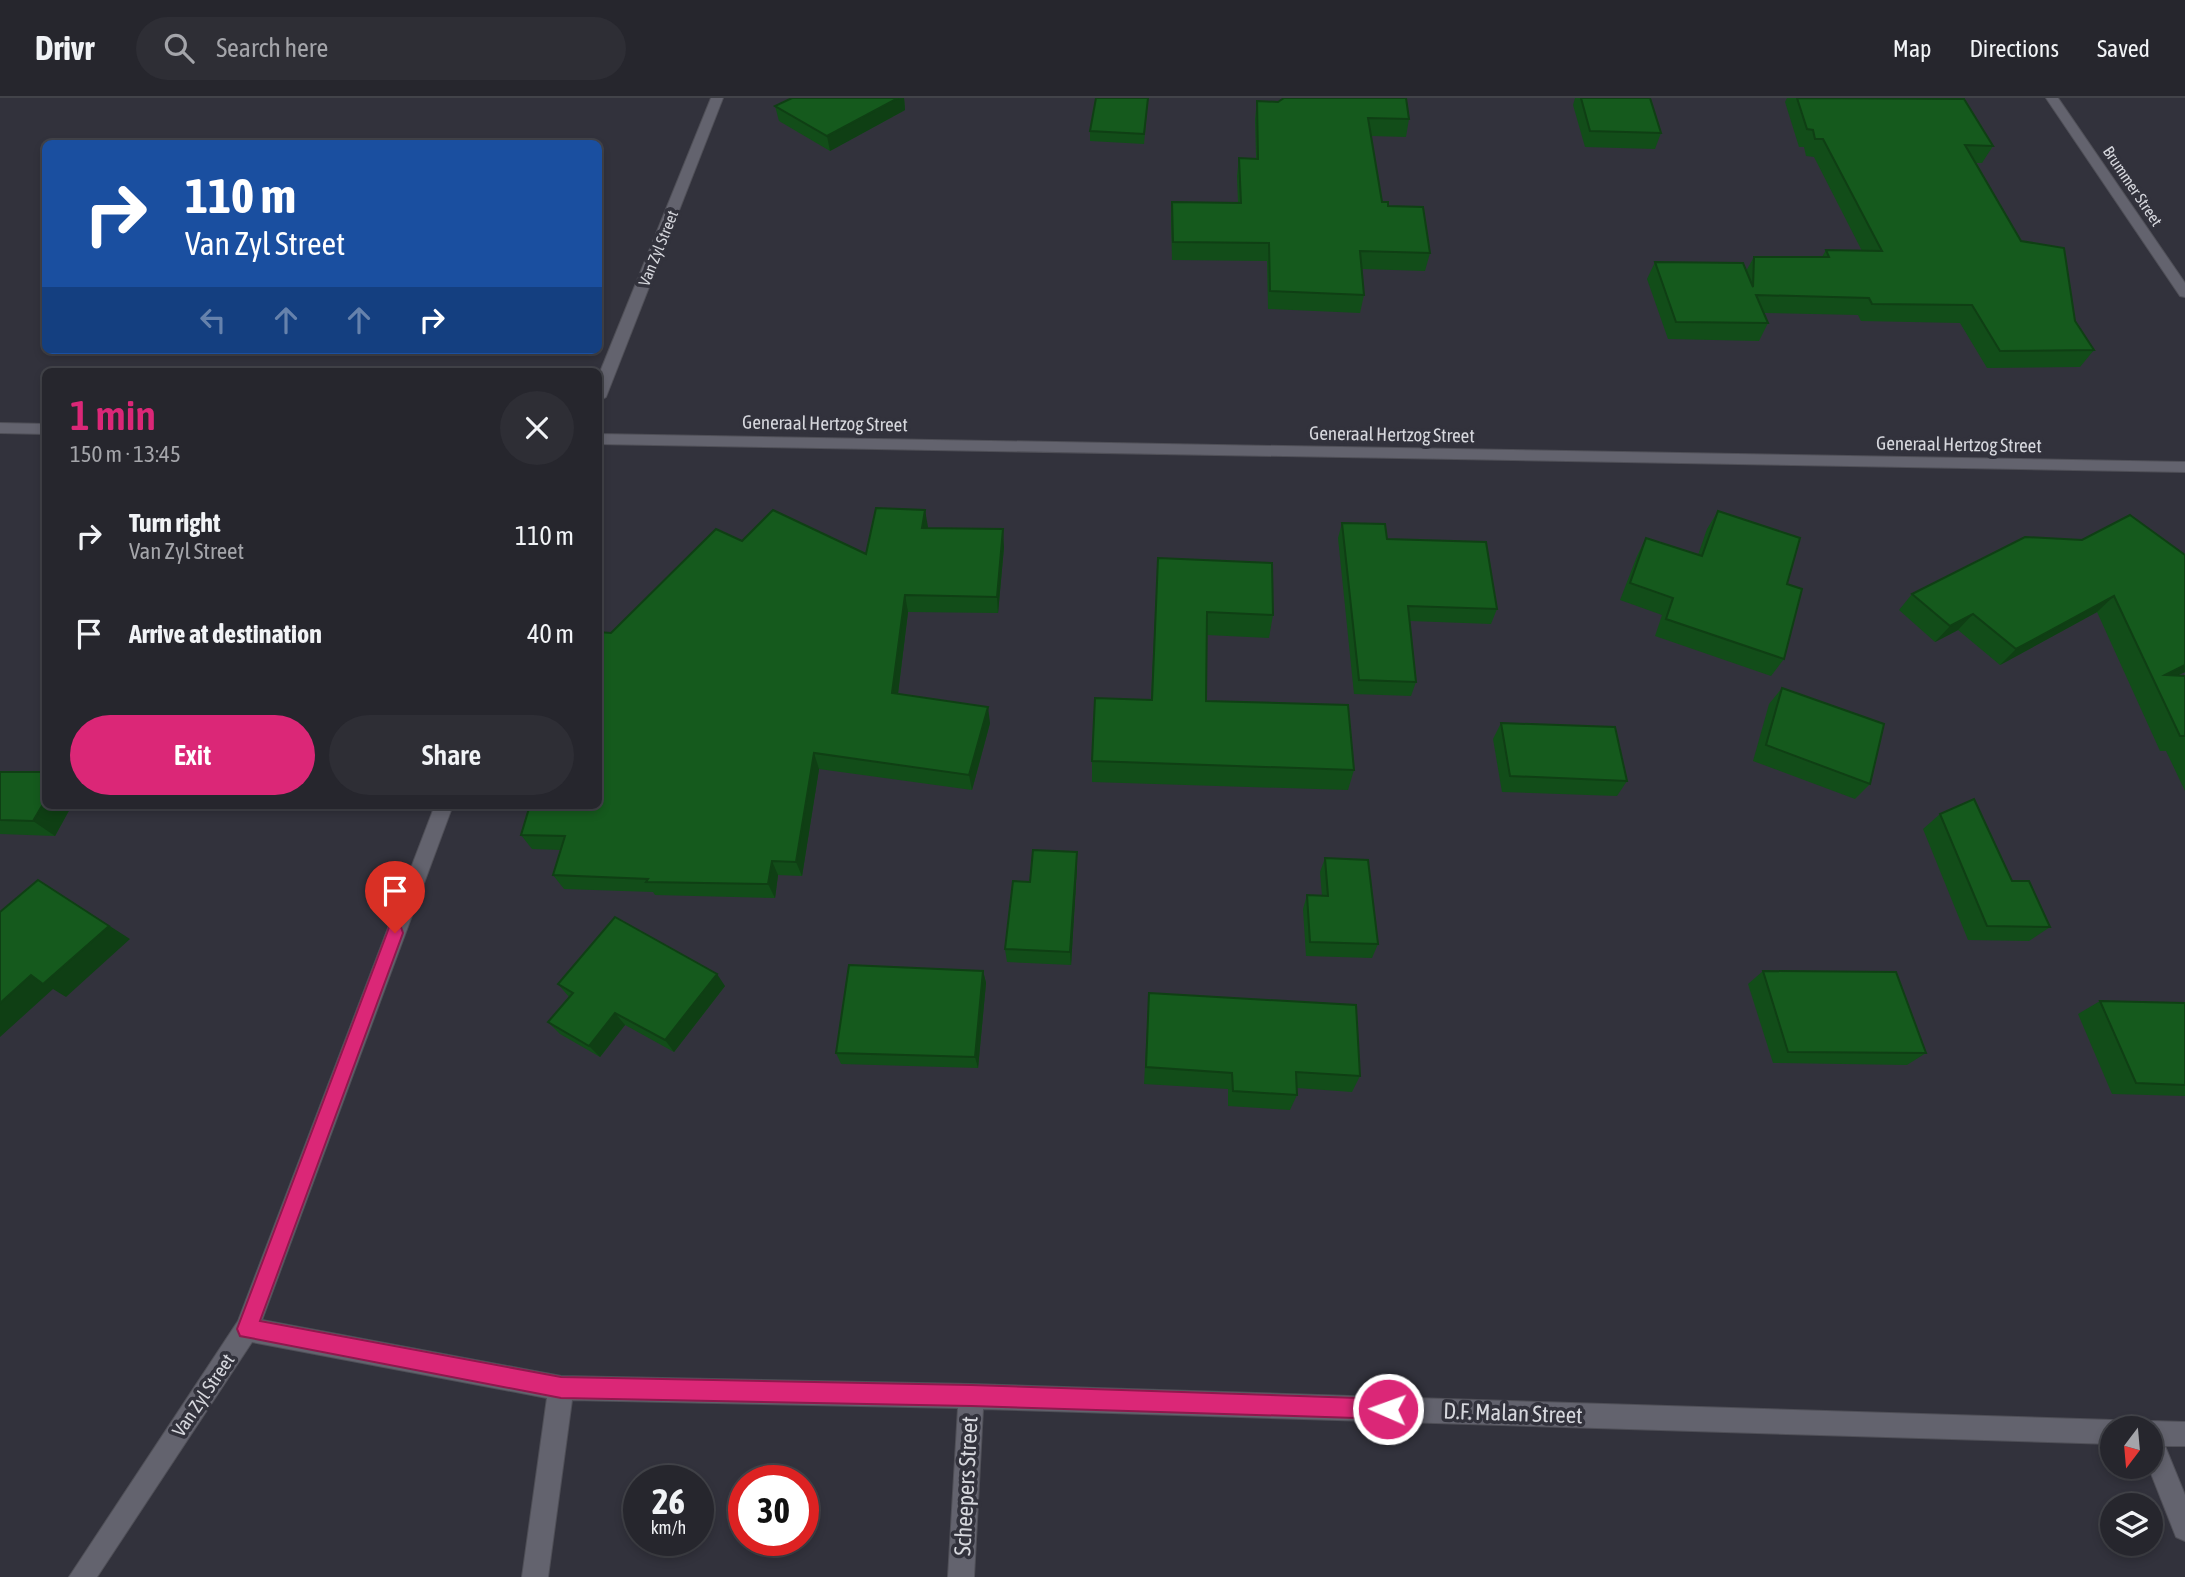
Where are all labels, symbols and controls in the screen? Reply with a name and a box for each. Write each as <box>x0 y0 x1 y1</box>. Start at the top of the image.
search box <box>136 17 626 80</box>
text: Drivr <box>35 29 94 67</box>
icon: search <box>160 29 198 67</box>
text: Search here <box>216 33 328 63</box>
text: Map <box>1893 35 1931 62</box>
text: Directions <box>1969 35 2059 62</box>
text: Saved <box>2097 35 2150 62</box>
street label: Brummer Street <box>2100 143 2166 230</box>
text: 110 m <box>185 167 296 223</box>
icon: right <box>70 168 161 259</box>
street label: Van Zyl Street <box>635 207 682 289</box>
text: Van Zyl Street <box>185 225 345 262</box>
icon: left <box>194 301 232 339</box>
icon: ahead <box>267 301 305 339</box>
icon: ahead <box>340 301 378 339</box>
icon: right <box>413 301 451 339</box>
text: 1 min <box>70 391 156 439</box>
button: close <box>500 391 574 465</box>
street label: Generaal Hertzog Street <box>742 411 908 435</box>
street label: Generaal Hertzog Street <box>1309 422 1475 446</box>
street label: Generaal Hertzog Street <box>1876 432 2042 456</box>
text: 150 m · 13:45 <box>70 441 181 467</box>
text: Turn right <box>129 508 220 538</box>
icon: right <box>70 517 108 555</box>
text: 110 m <box>515 521 574 551</box>
text: Van Zyl Street <box>129 538 244 564</box>
icon: arrive <box>70 615 108 653</box>
text: Arrive at destination <box>129 619 322 649</box>
text: 40 m <box>527 619 574 649</box>
button: Exit <box>70 715 315 795</box>
button: Share <box>329 715 574 795</box>
pin <box>365 861 425 933</box>
icon: arrive <box>376 872 414 910</box>
street label: Van Zyl Street <box>167 1349 239 1441</box>
position arrow <box>1351 1372 1425 1446</box>
street label: D.F. Malan Street <box>1443 1398 1583 1428</box>
street label: Scheepers Street <box>949 1415 983 1557</box>
north arrow <box>2100 1416 2163 1479</box>
map controls <box>2100 1416 2163 1556</box>
speed limit sign: 30 <box>728 1465 819 1556</box>
text: 26 <box>652 1481 685 1521</box>
button: layers <box>2100 1493 2163 1556</box>
text: km/h <box>651 1517 686 1538</box>

